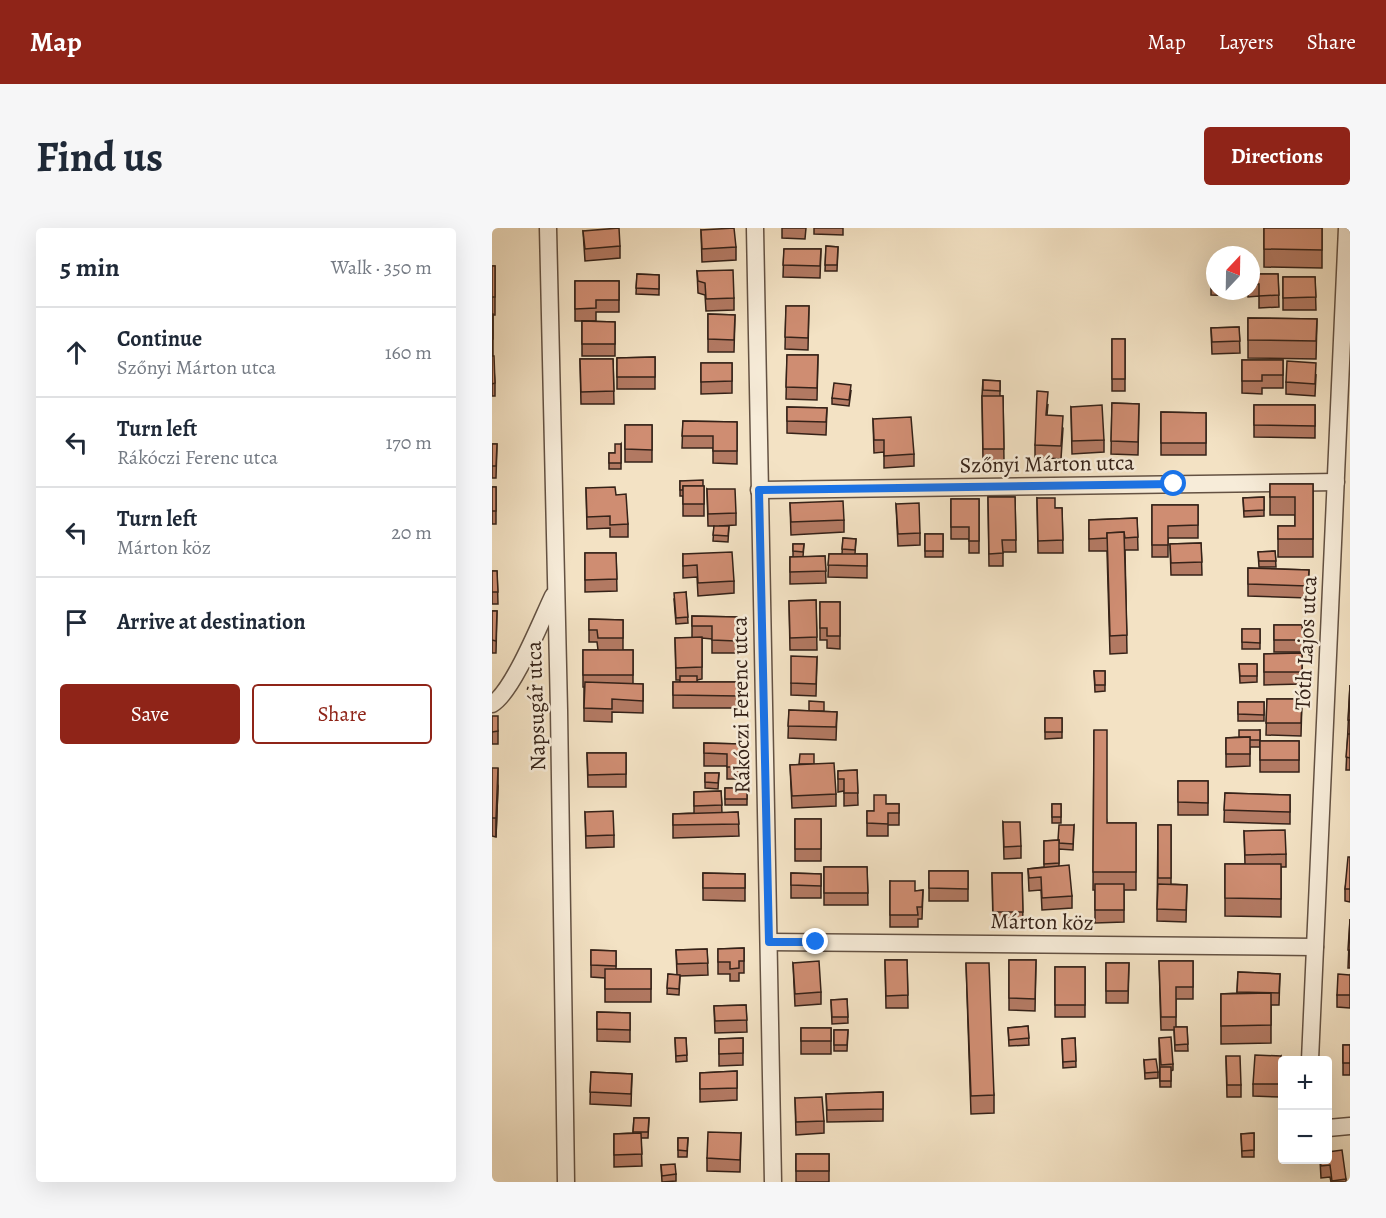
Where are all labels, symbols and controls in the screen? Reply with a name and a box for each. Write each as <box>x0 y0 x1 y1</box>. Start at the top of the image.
text: Map <box>30 23 82 61</box>
text: Map <box>1147 28 1186 56</box>
text: Layers <box>1219 28 1274 56</box>
text: Share <box>1307 28 1356 56</box>
button: Directions <box>1204 127 1350 185</box>
text: Find us <box>36 128 163 185</box>
north arrow <box>1206 246 1260 300</box>
text: 5 min <box>60 250 120 285</box>
text: Walk · 350 m <box>331 254 432 281</box>
text: Continue <box>117 324 202 354</box>
icon: ahead <box>60 336 93 369</box>
text: 160 m <box>385 339 432 366</box>
text: Szőnyi Márton utca <box>117 354 276 381</box>
text: Turn left <box>117 414 197 444</box>
icon: left <box>60 426 93 459</box>
text: 170 m <box>386 429 432 456</box>
text: Rákóczi Ferenc utca <box>117 444 278 471</box>
street label: Szőnyi Márton utca <box>959 447 1135 481</box>
route start <box>1160 470 1186 496</box>
text: Turn left <box>117 504 197 534</box>
icon: left <box>60 516 93 549</box>
text: 20 m <box>391 519 432 546</box>
text: Márton köz <box>117 534 211 561</box>
street label: Tóth Lajos utca <box>1287 574 1325 711</box>
icon: arrive <box>60 606 93 639</box>
text: Arrive at destination <box>117 607 306 637</box>
street label: Rákóczi Ferenc utca <box>724 615 758 794</box>
street label: Napsugár utca <box>519 640 553 772</box>
button: Save <box>60 684 240 744</box>
button: Share <box>252 684 432 744</box>
street label: Márton köz <box>990 906 1094 938</box>
route end <box>802 928 828 954</box>
map controls <box>1278 1056 1332 1164</box>
button: + <box>1278 1056 1332 1110</box>
button: − <box>1278 1110 1332 1164</box>

